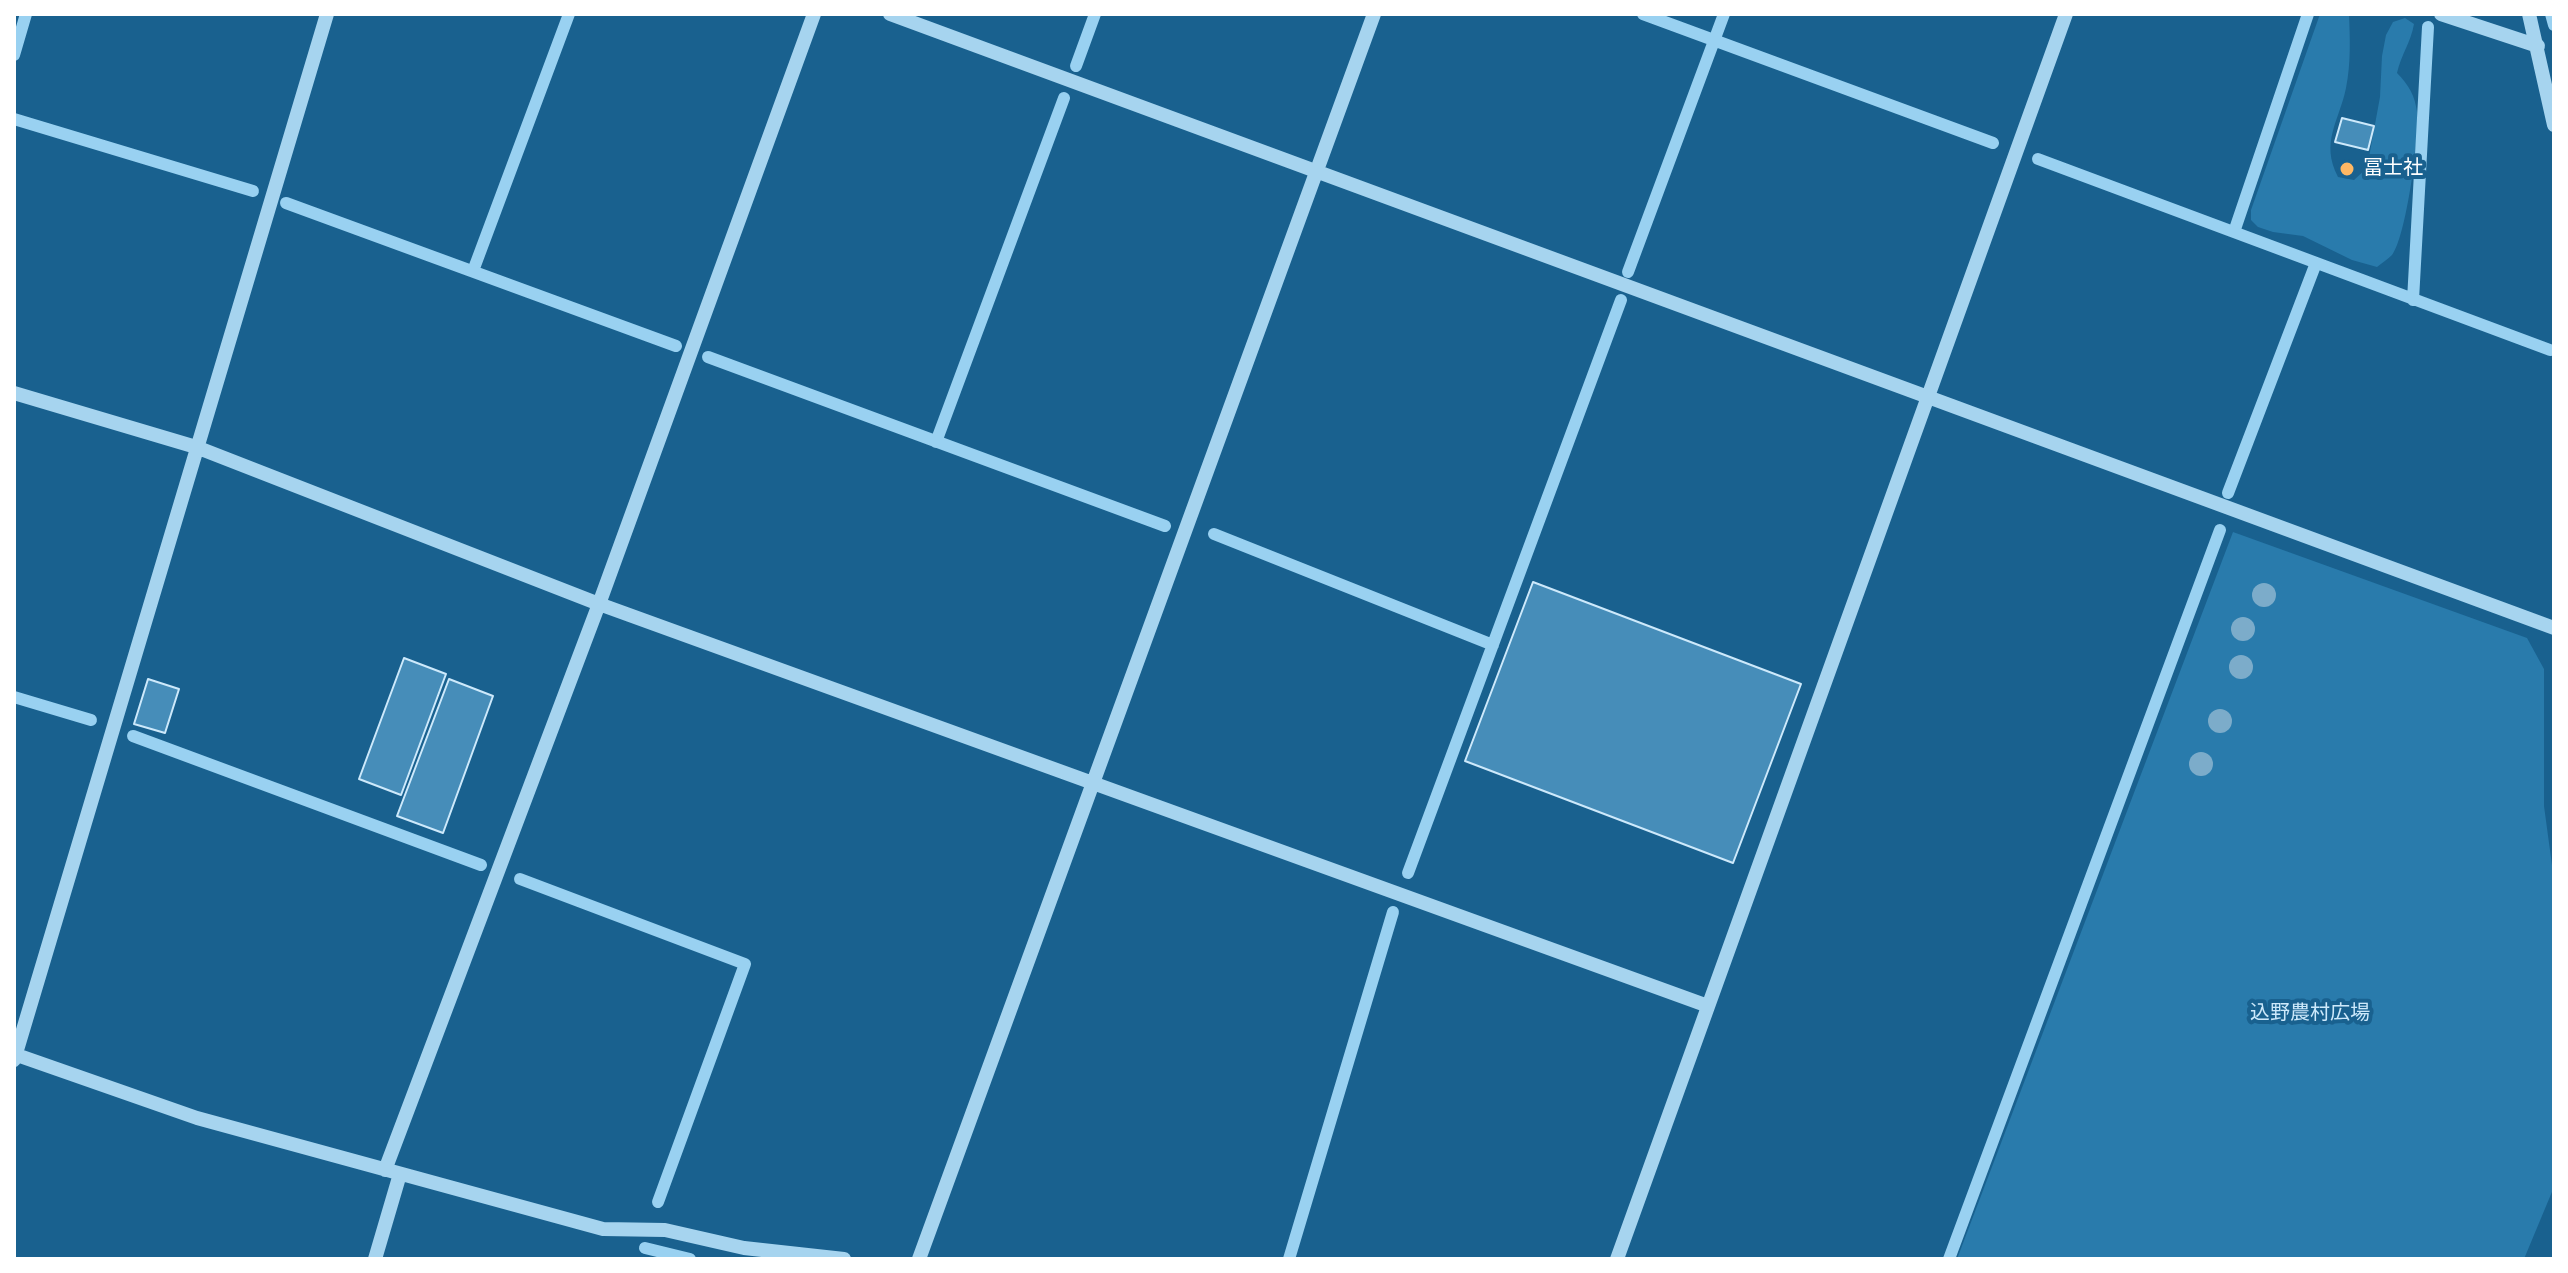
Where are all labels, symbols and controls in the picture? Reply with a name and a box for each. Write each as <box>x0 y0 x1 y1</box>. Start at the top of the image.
place label: 冨士社 <box>2363 157 2423 181</box>
marker: 冨士社 <box>2338 160 2356 178</box>
park label: 込野農村広場 <box>2250 1002 2370 1026</box>

